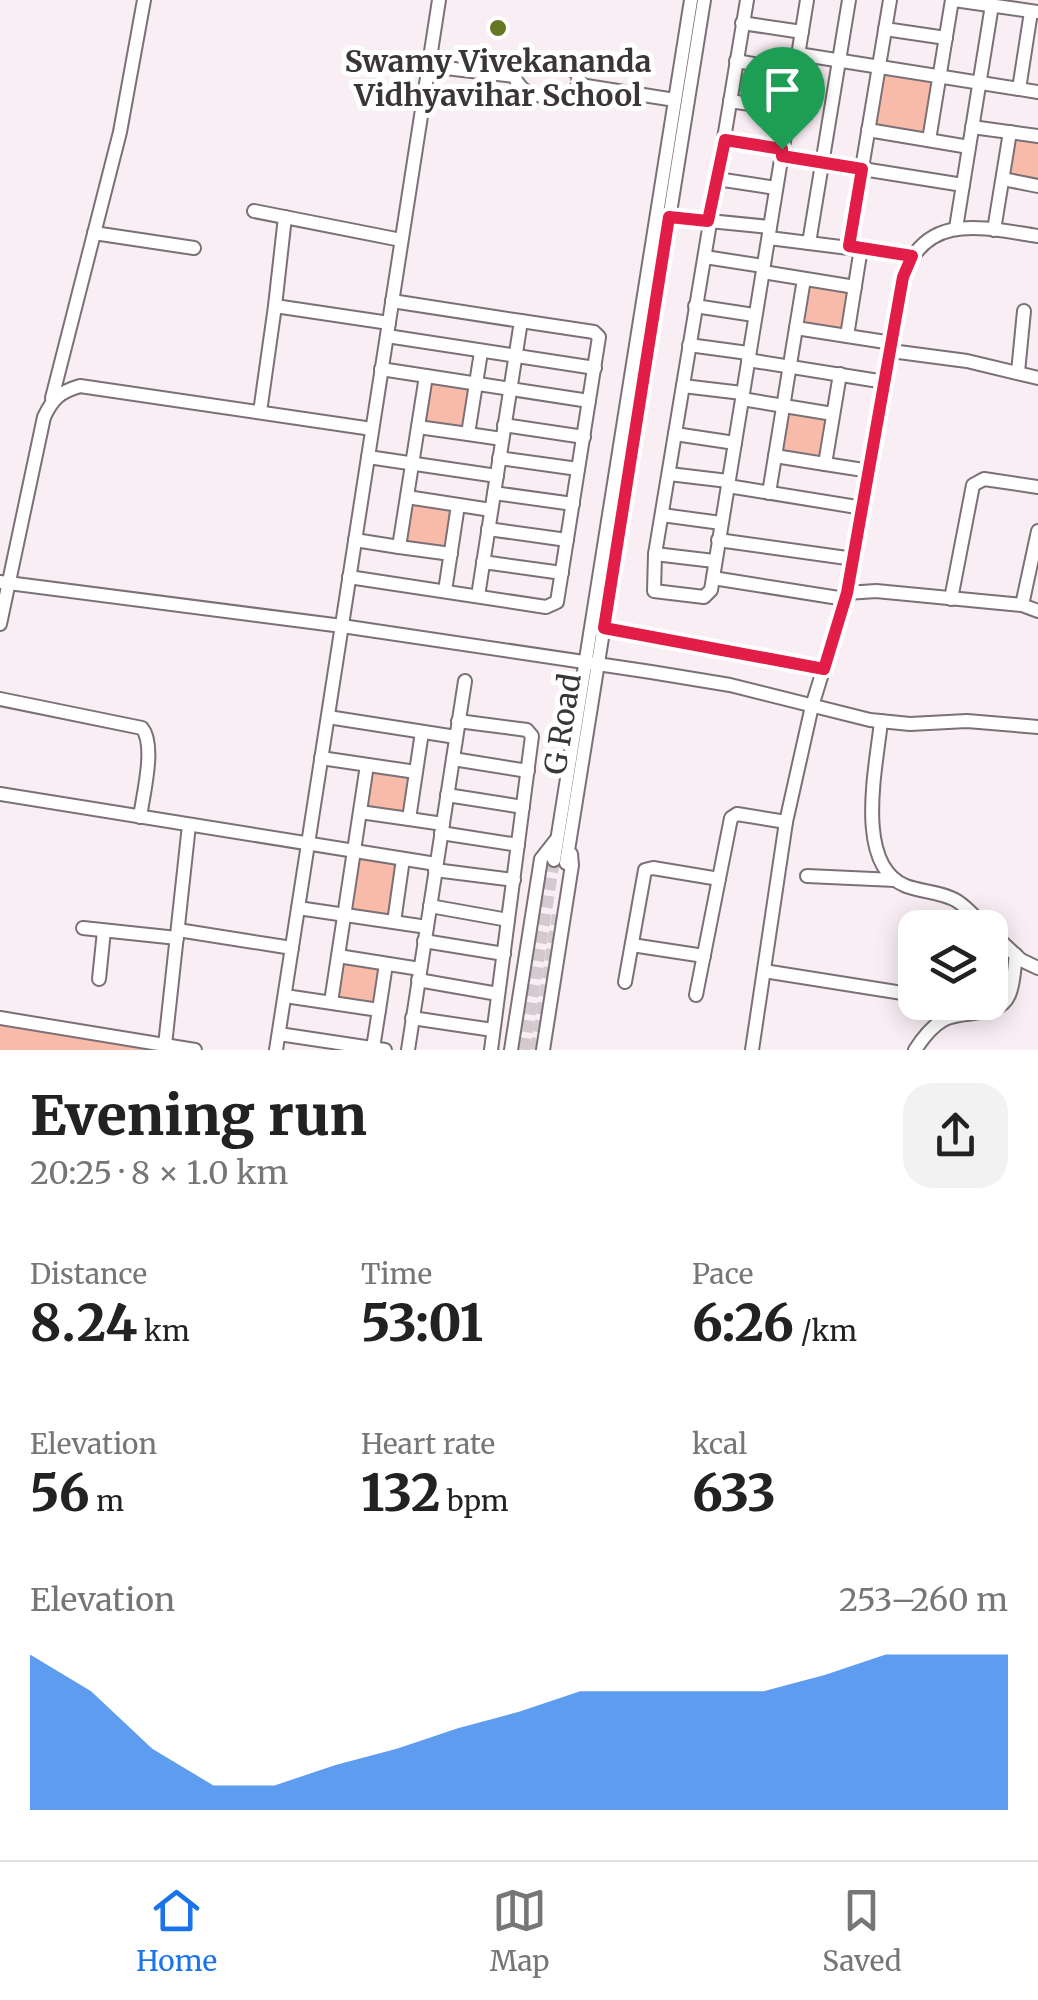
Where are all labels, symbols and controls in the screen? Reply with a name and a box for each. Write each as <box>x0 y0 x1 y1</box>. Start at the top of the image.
marker: Swamy Vivekananda Vidhyavihar School <box>487 17 509 39</box>
place label: Swamy Vivekananda Vidhyavihar School <box>345 42 652 114</box>
pin <box>740 47 825 150</box>
icon: arrive <box>755 62 810 117</box>
street label: G Road <box>535 671 589 777</box>
map controls <box>898 910 1008 1020</box>
button: layers <box>898 910 1008 1020</box>
text: Evening run <box>30 1081 367 1150</box>
button: share <box>903 1083 1008 1188</box>
text: 20:25 · 8 × 1.0 km <box>30 1153 288 1193</box>
text: Distance <box>30 1256 147 1292</box>
text: Time <box>361 1256 432 1292</box>
text: Pace <box>692 1256 753 1292</box>
text: 8.24 <box>30 1292 137 1355</box>
text: 53:01 <box>361 1292 483 1355</box>
text: 6:26 <box>692 1292 794 1355</box>
text: km <box>137 1313 190 1349</box>
text: /km <box>794 1313 857 1349</box>
text: Elevation <box>30 1426 157 1462</box>
text: Heart rate <box>361 1426 495 1462</box>
text: kcal <box>692 1426 747 1462</box>
text: 56 <box>30 1462 90 1525</box>
text: 132 <box>361 1462 440 1525</box>
text: 633 <box>692 1462 776 1525</box>
text: m <box>90 1483 124 1519</box>
text: bpm <box>440 1483 509 1519</box>
text: Elevation <box>30 1580 175 1620</box>
text: 253–260 m <box>839 1580 1008 1620</box>
tab: Home <box>136 1883 217 1979</box>
tab: Map <box>490 1883 550 1979</box>
tab: Saved <box>822 1883 902 1979</box>

